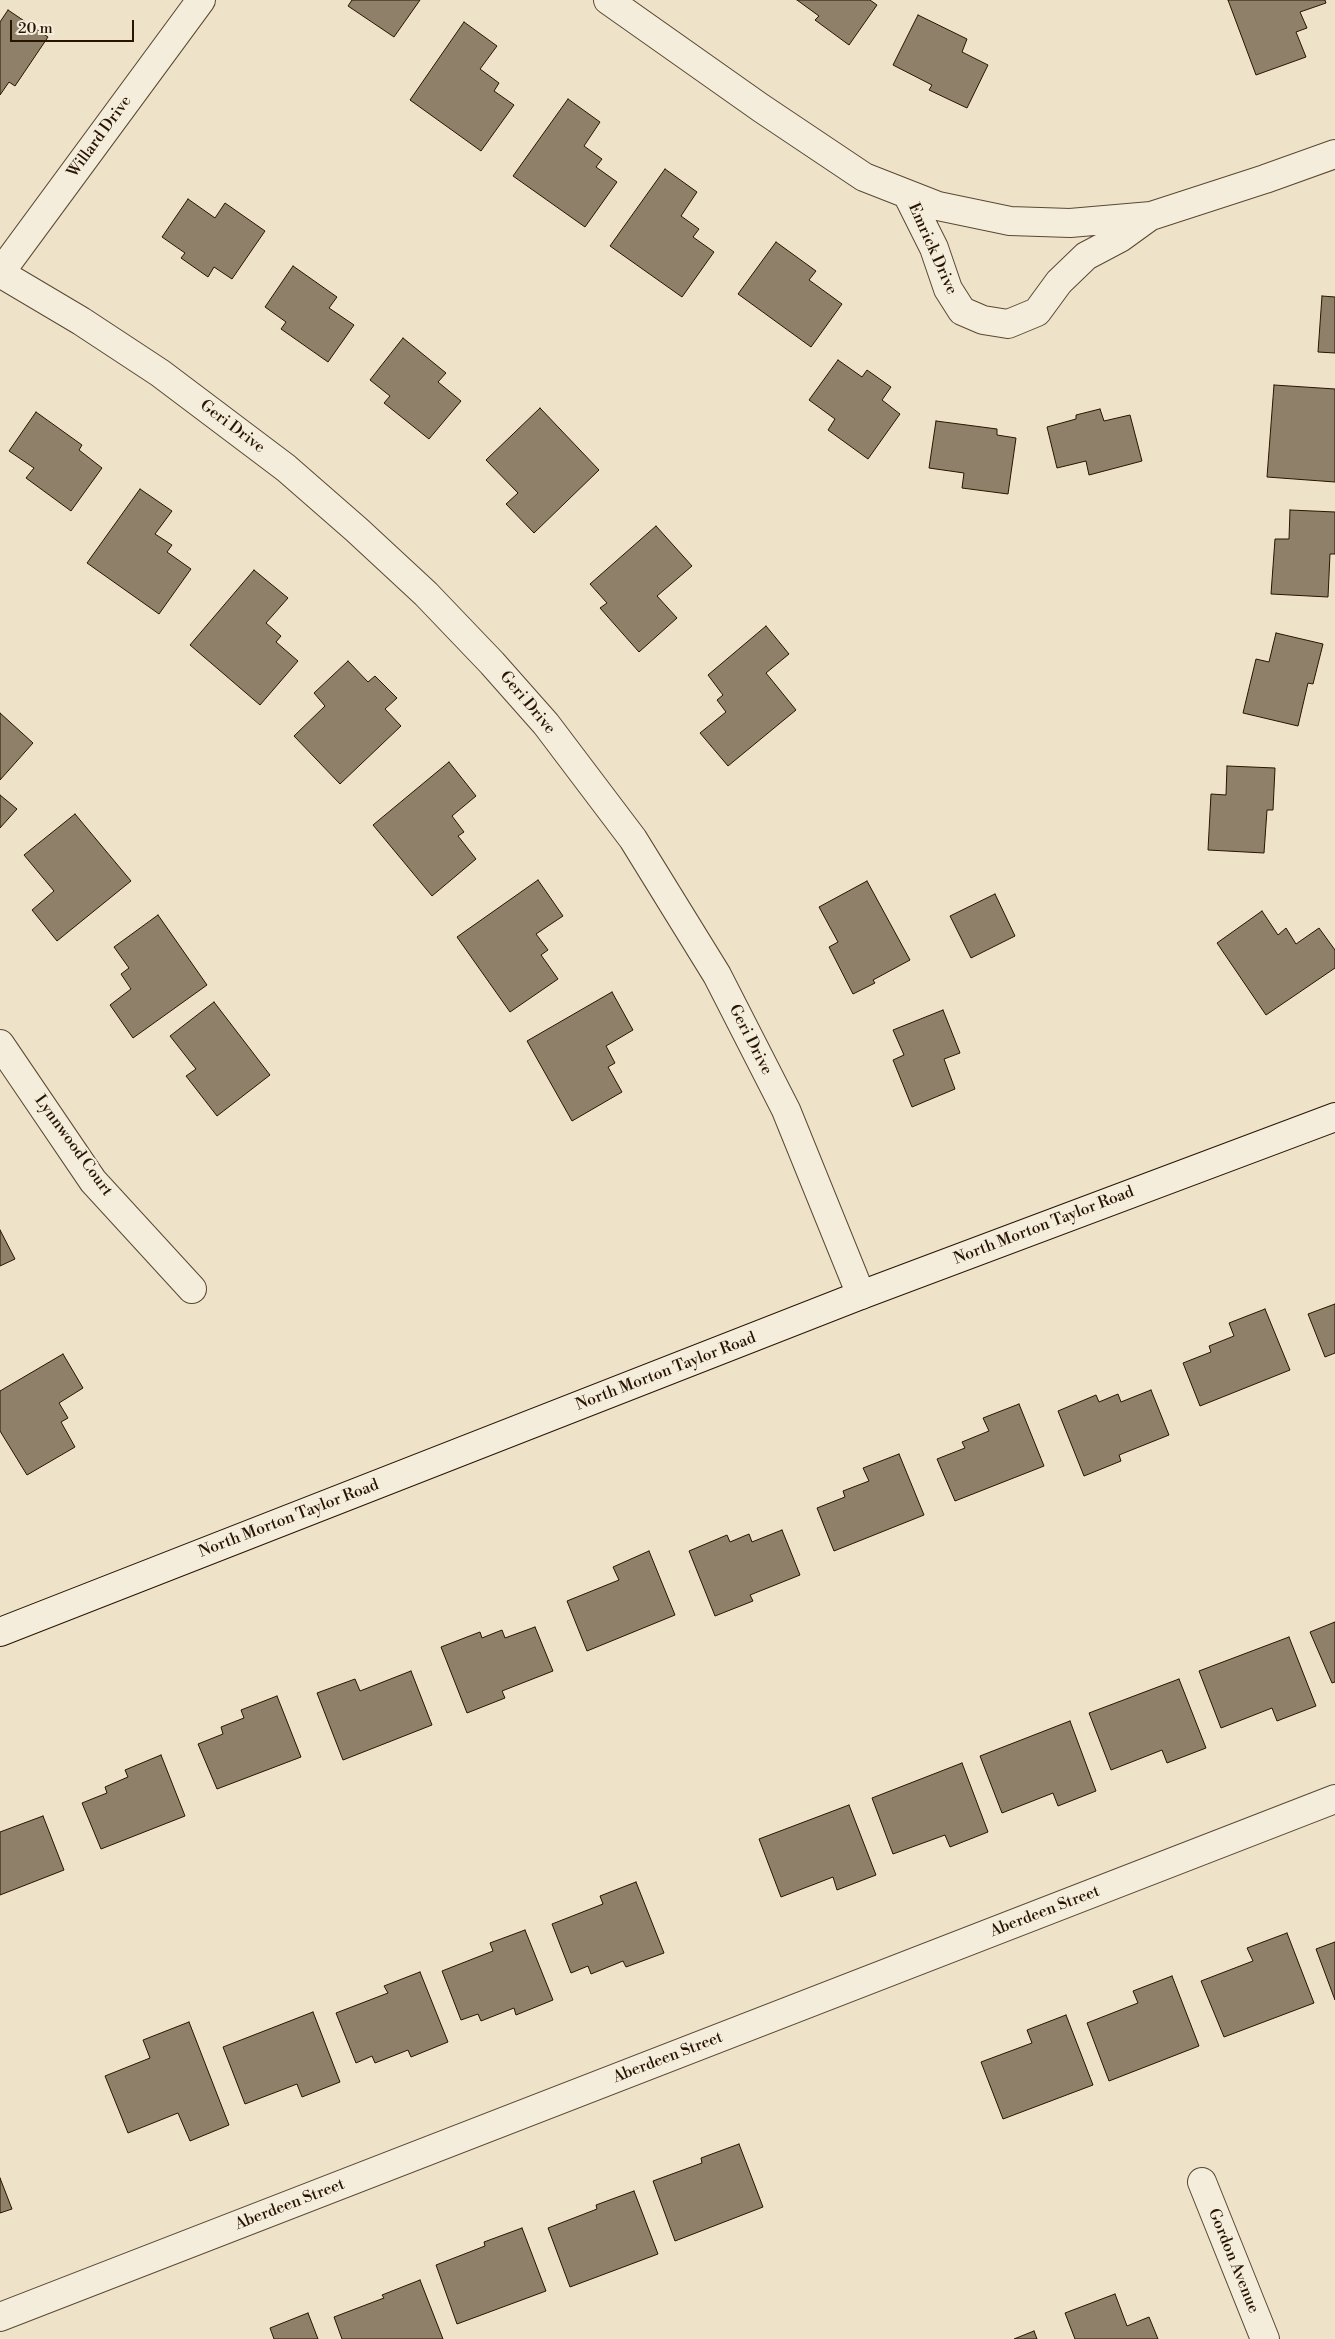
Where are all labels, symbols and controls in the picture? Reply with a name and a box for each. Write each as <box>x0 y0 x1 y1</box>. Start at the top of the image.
scale bar <box>12 10 136 42</box>
text: 20 m <box>18 19 53 38</box>
street label: Willard Drive <box>64 92 136 182</box>
street label: Emrick Drive <box>903 200 961 298</box>
street label: Geri Drive <box>196 396 268 458</box>
street label: Geri Drive <box>495 668 559 738</box>
street label: Geri Drive <box>724 1002 776 1078</box>
street label: Lynnwood Court <box>30 1092 116 1200</box>
street label: North Morton Taylor Road <box>951 1183 1137 1269</box>
street label: North Morton Taylor Road <box>573 1329 759 1415</box>
street label: North Morton Taylor Road <box>196 1476 382 1562</box>
street label: Aberdeen Street <box>987 1882 1103 1942</box>
street label: Aberdeen Street <box>610 2028 726 2088</box>
street label: Aberdeen Street <box>232 2175 348 2235</box>
street label: Gordon Avenue <box>1203 2206 1263 2316</box>

